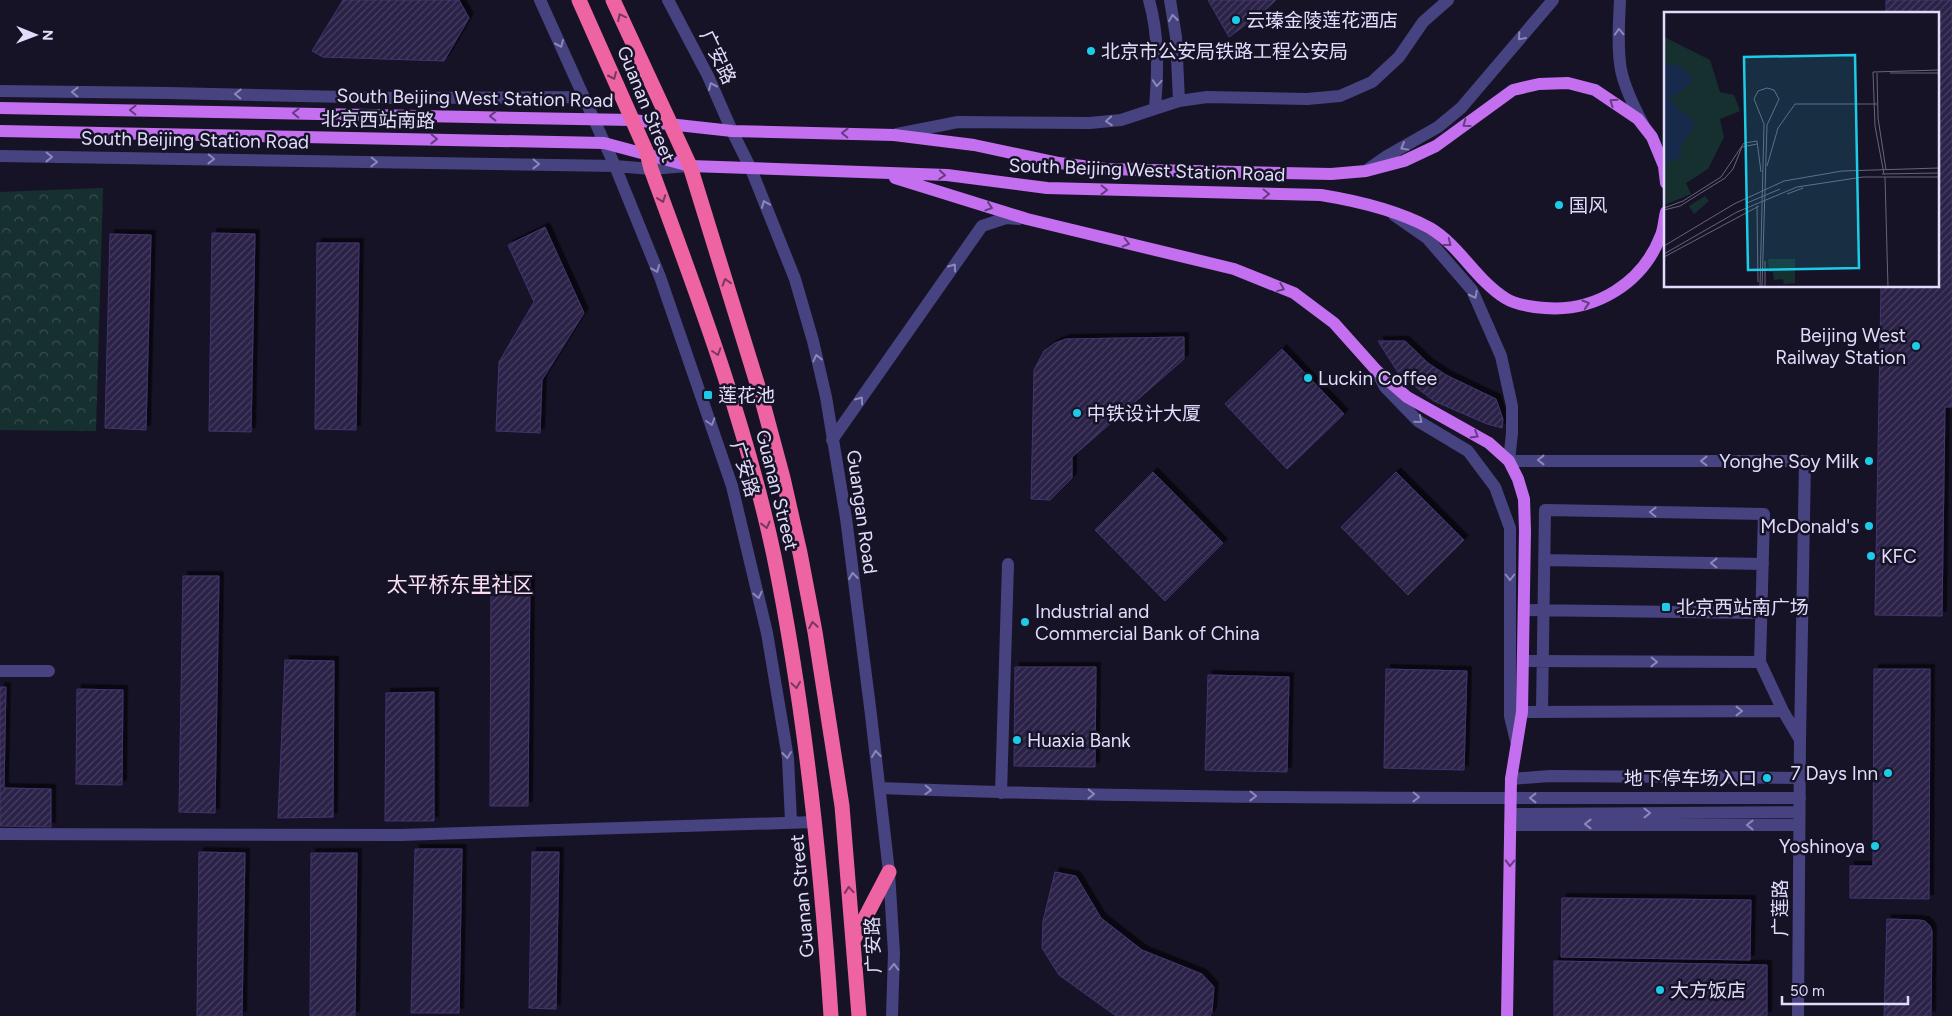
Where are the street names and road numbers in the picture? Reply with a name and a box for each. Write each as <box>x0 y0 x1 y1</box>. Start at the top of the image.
street label: 广安路 <box>695 26 741 88</box>
street label: Guanan Street <box>612 42 680 166</box>
street label: South Beijing West Station Road <box>336 84 614 112</box>
street label: 北京西站南路 <box>321 108 435 132</box>
street label: South Beijing Station Road <box>81 127 309 153</box>
street label: South Beijing West Station Road <box>1008 154 1286 186</box>
street label: Guanan Street <box>751 427 803 553</box>
street label: 广安路 <box>726 438 764 500</box>
street label: Guangan Road <box>842 448 882 576</box>
street label: Guanan Street <box>785 833 819 959</box>
street label: 广莲路 <box>1769 879 1792 937</box>
street label: 广安路 <box>861 916 885 974</box>

